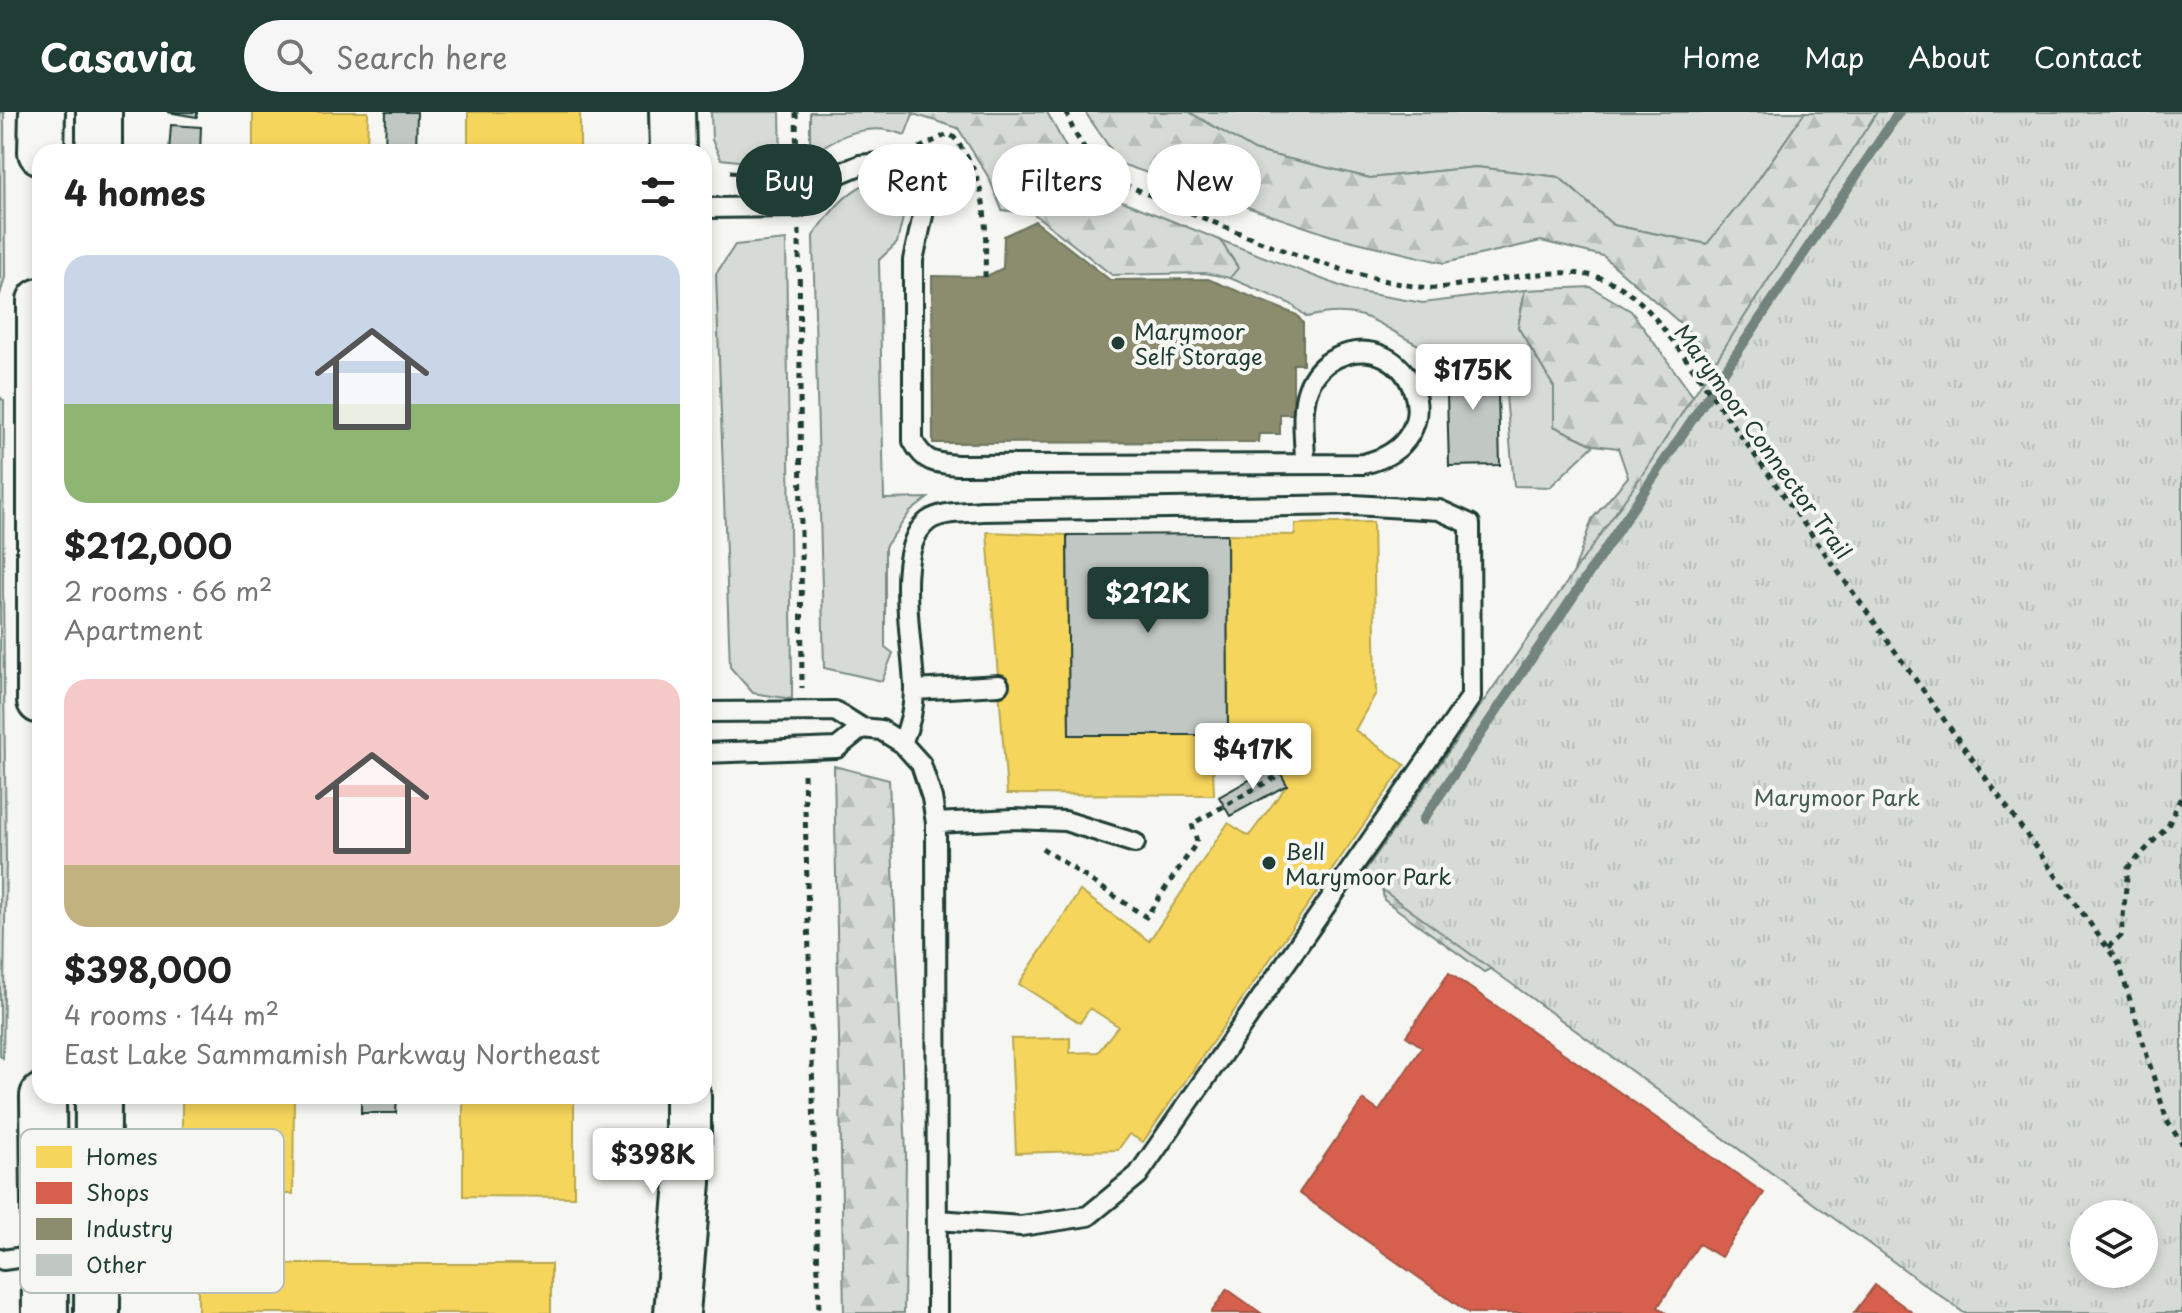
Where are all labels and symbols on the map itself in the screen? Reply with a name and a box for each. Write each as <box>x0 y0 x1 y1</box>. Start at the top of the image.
place label: Marymoor Self Storage <box>1134 314 1263 372</box>
street label: Marymoor Connector Trail <box>1667 317 1861 565</box>
marker: Marymoor Self Storage <box>1109 334 1127 352</box>
pin: $175K <box>1417 344 1529 412</box>
pin: $212K <box>1092 567 1204 635</box>
pin: $417K <box>1197 723 1309 791</box>
park label: Marymoor Park <box>1754 780 1920 813</box>
place label: Bell Marymoor Park <box>1285 834 1452 892</box>
marker: Bell Marymoor Park <box>1260 854 1278 872</box>
pin: $398K <box>597 1128 709 1196</box>
legend <box>20 1129 284 1293</box>
text: Homes <box>86 1139 157 1172</box>
text: Shops <box>86 1175 149 1208</box>
text: Industry <box>86 1211 173 1244</box>
text: Other <box>86 1247 147 1280</box>

